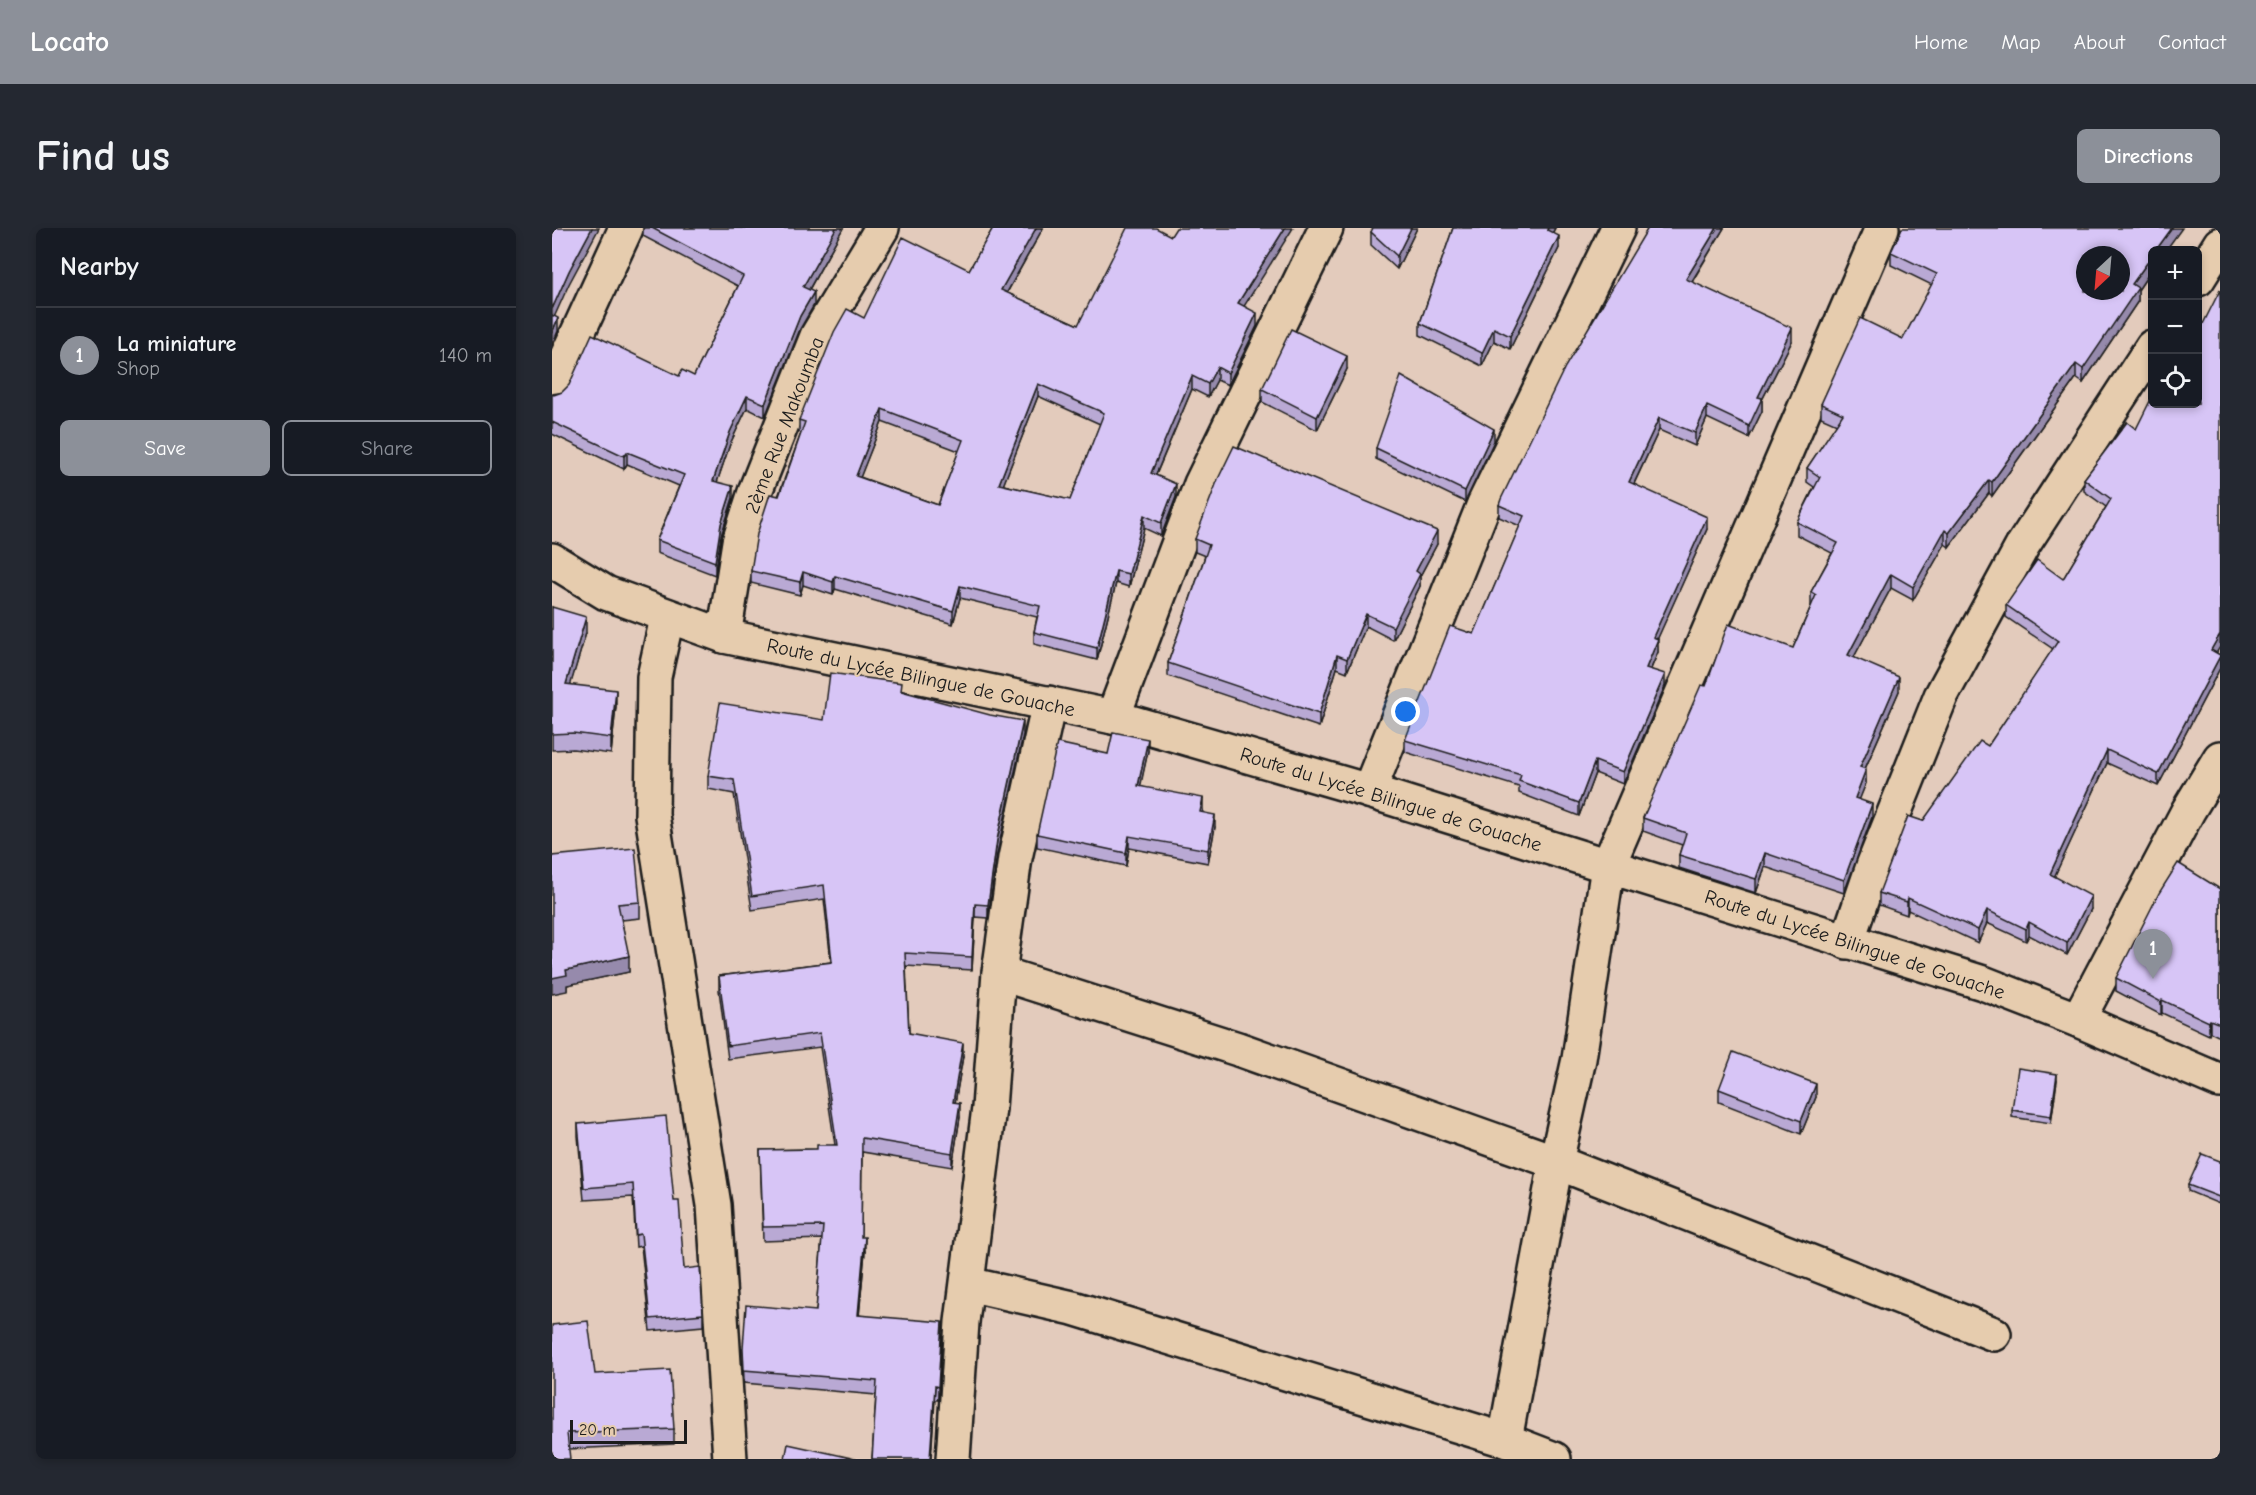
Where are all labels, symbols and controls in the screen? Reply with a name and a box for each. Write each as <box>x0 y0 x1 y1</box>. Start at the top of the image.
text: Locato <box>30 26 109 58</box>
text: Home <box>1914 30 1968 54</box>
text: Map <box>2001 30 2041 54</box>
text: About <box>2074 30 2125 54</box>
text: Contact <box>2158 30 2226 54</box>
button: Directions <box>2077 129 2220 183</box>
text: Find us <box>36 132 170 181</box>
north arrow <box>2076 246 2130 300</box>
map controls <box>2148 246 2202 408</box>
button: + <box>2148 246 2202 300</box>
text: Nearby <box>60 252 139 282</box>
button: − <box>2148 300 2202 354</box>
text: La miniature <box>117 331 236 357</box>
street label: 2ème Rue Makoumba <box>740 334 829 517</box>
text: 1 <box>76 344 83 367</box>
text: 140 m <box>439 344 492 367</box>
button: locate <box>2148 354 2202 408</box>
text: Shop <box>117 357 160 380</box>
button: Save <box>60 420 270 476</box>
button: Share <box>282 420 492 476</box>
street label: Route du Lycée Bilingue de Gouache <box>765 634 1077 721</box>
your location <box>1391 697 1420 726</box>
street label: Route du Lycée Bilingue de Gouache <box>1237 743 1545 856</box>
street label: Route du Lycée Bilingue de Gouache <box>1702 885 2008 1004</box>
pin: 1 <box>2134 930 2172 979</box>
scale bar <box>570 1417 687 1444</box>
text: 20 m <box>579 1421 616 1439</box>

